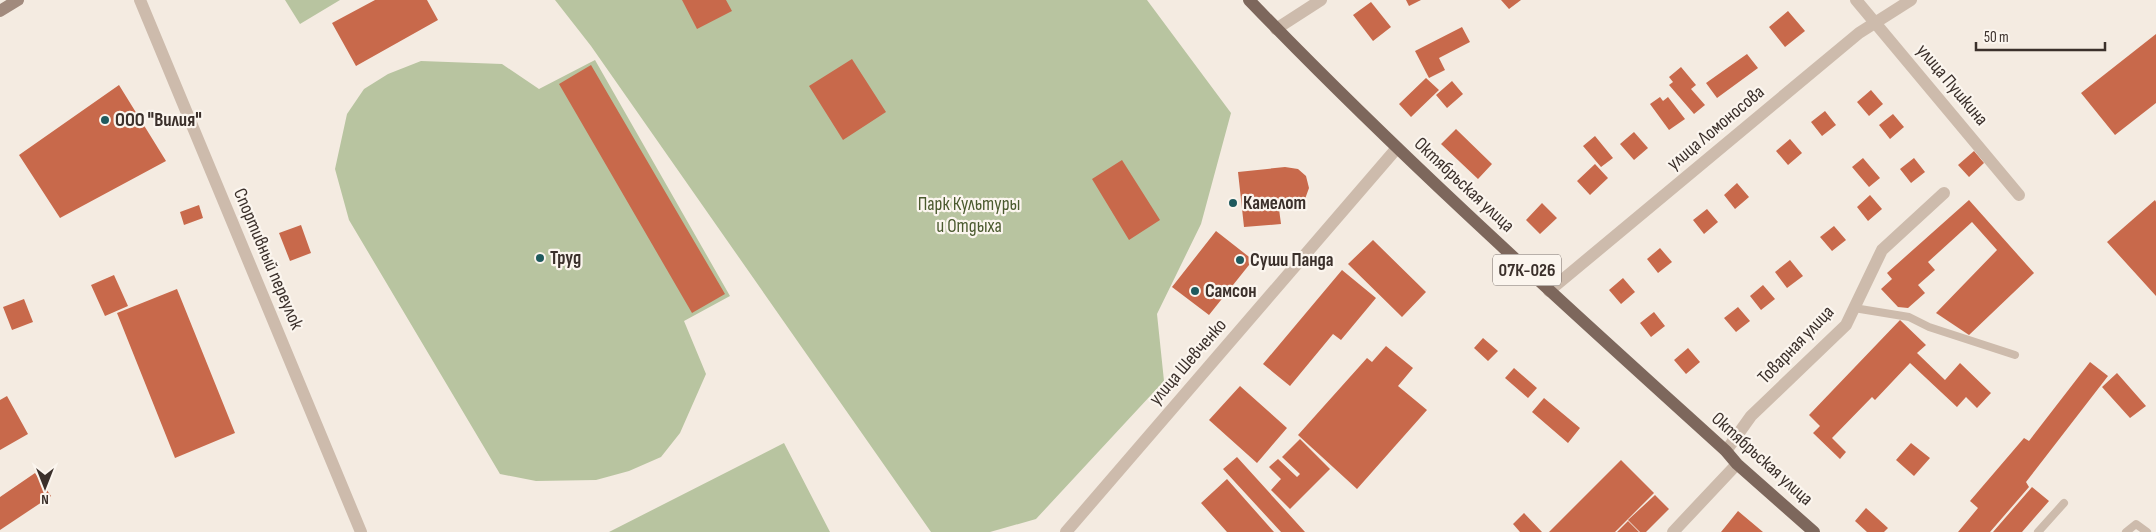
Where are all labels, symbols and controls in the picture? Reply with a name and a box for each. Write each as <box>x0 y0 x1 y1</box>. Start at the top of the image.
scale bar <box>1976 20 2105 52</box>
text: 50 m <box>1984 28 2009 47</box>
street label: улица Пушкина <box>1911 40 1993 130</box>
street label: улица Ломоносова <box>1663 81 1769 175</box>
place label: ООО "Вилия" <box>115 109 202 132</box>
marker: ООО "Вилия" <box>99 114 111 126</box>
street label: Октябрьская улица <box>1409 133 1519 237</box>
street label: Спортивный переулок <box>228 185 308 334</box>
place label: Камелот <box>1243 192 1306 215</box>
park label: Парк Культуры и Отдыха <box>918 193 1020 238</box>
marker: Камелот <box>1227 197 1239 209</box>
place label: Труд <box>550 247 581 270</box>
place label: Суши Панда <box>1250 249 1334 272</box>
marker: Труд <box>534 252 546 264</box>
marker: Суши Панда <box>1234 254 1246 266</box>
road number: 07К-026 <box>1493 254 1561 286</box>
place label: Самсон <box>1205 280 1257 303</box>
marker: Самсон <box>1189 285 1201 297</box>
street label: Товарная улица <box>1753 301 1839 389</box>
street label: улица Шевченко <box>1144 314 1232 410</box>
street label: Октябрьская улица <box>1706 407 1818 511</box>
north arrow <box>20 462 70 512</box>
text: N <box>41 491 49 508</box>

